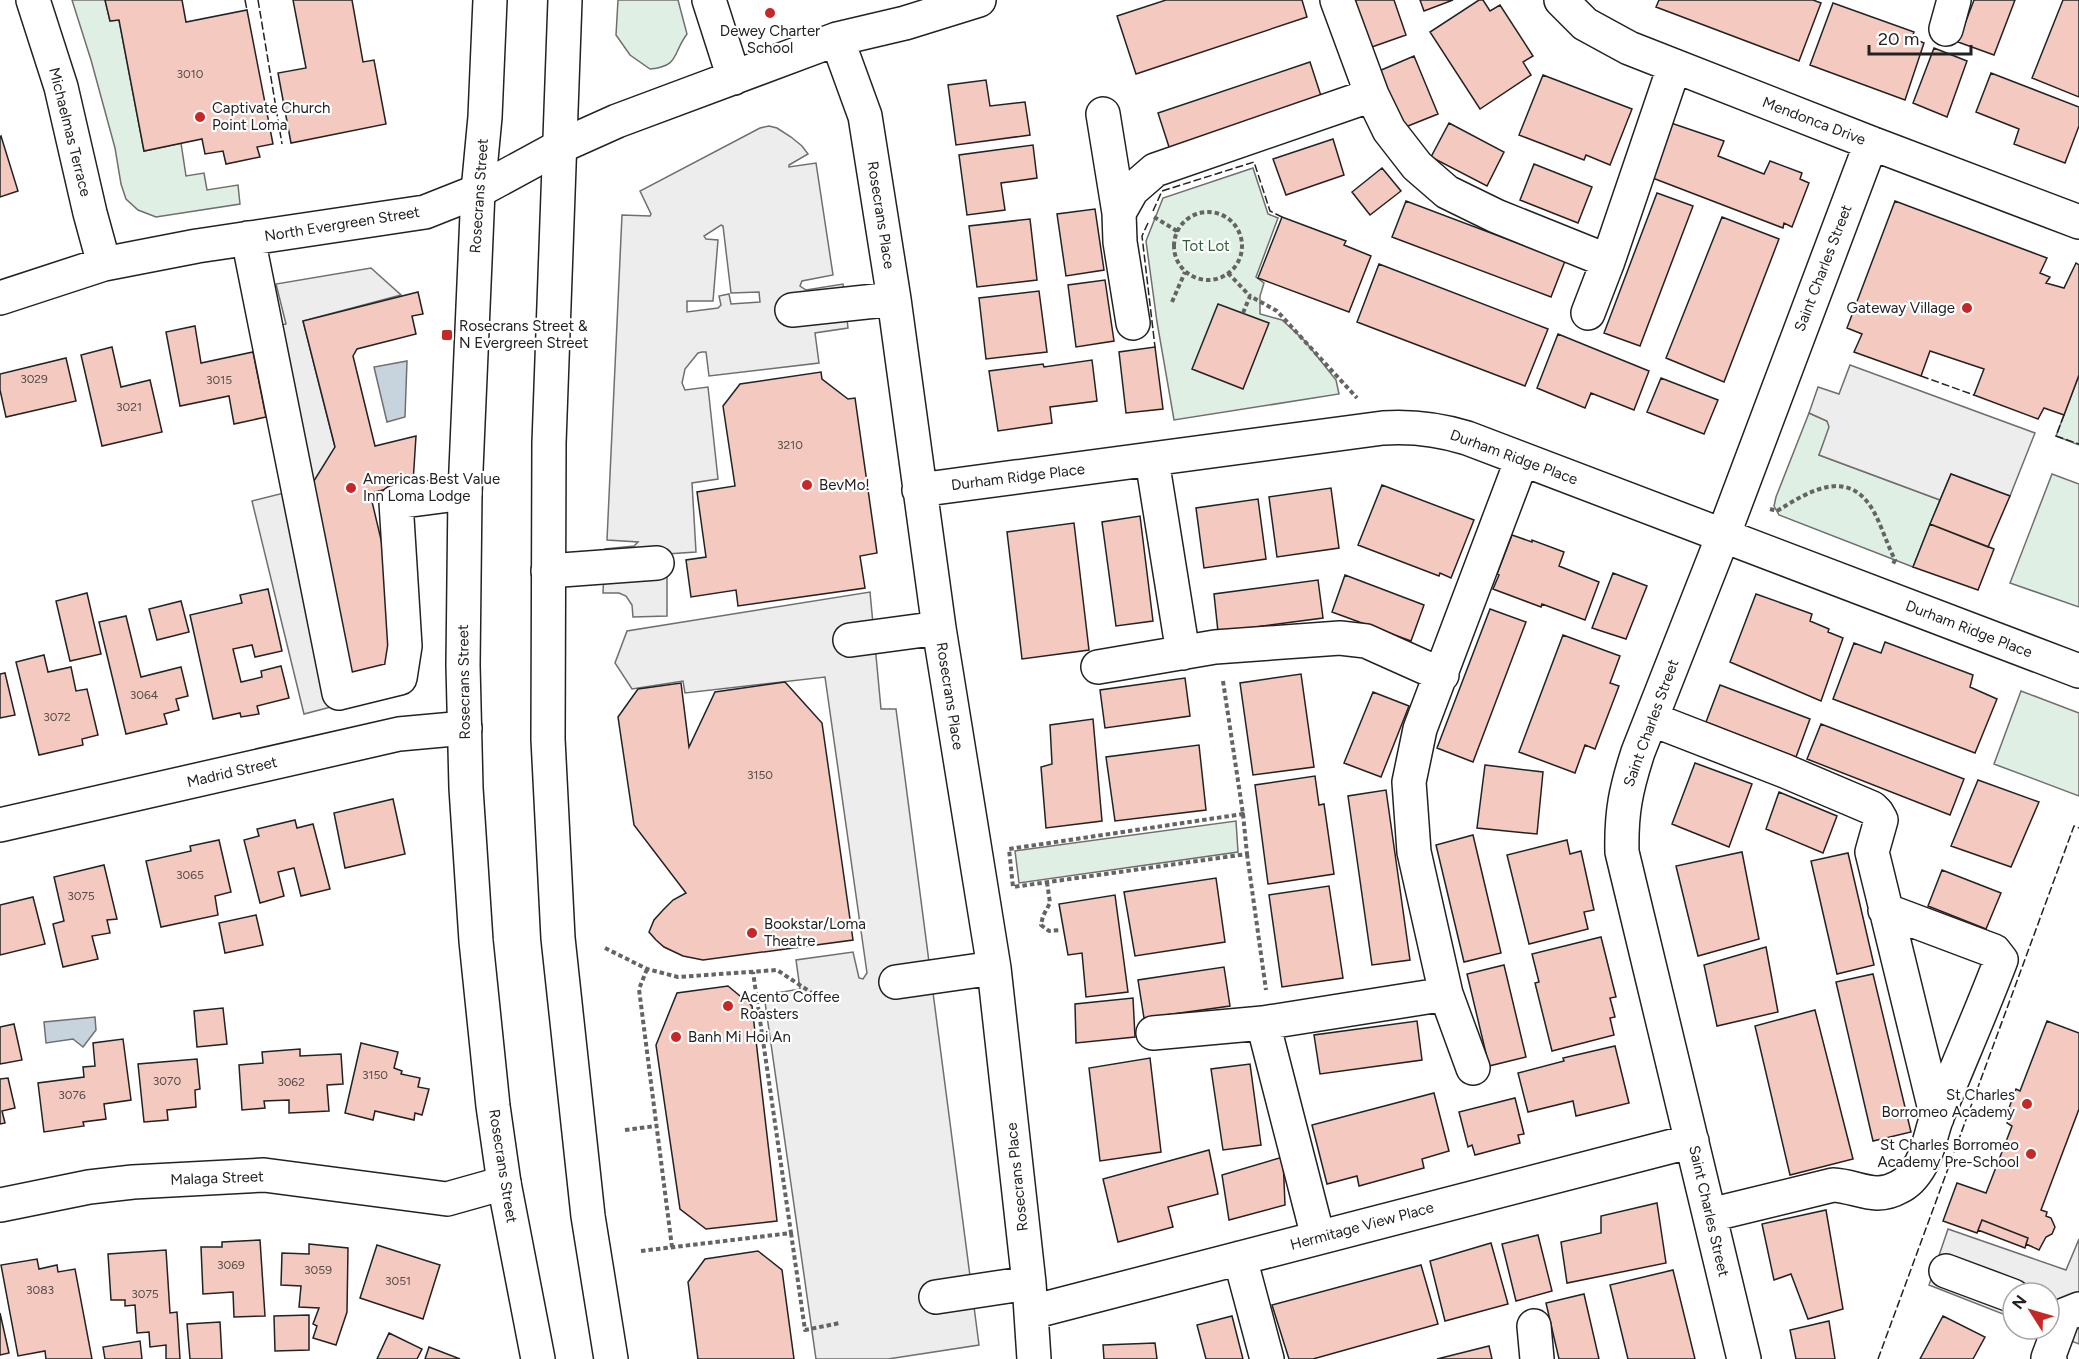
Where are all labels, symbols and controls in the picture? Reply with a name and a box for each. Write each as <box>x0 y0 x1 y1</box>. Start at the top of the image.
marker: Dewey Charter School <box>763 6 777 20</box>
scale bar <box>1869 18 1971 56</box>
place label: Dewey Charter School <box>720 22 820 57</box>
text: 20 m <box>1878 28 1919 50</box>
street label: Michaelmas Terrace <box>45 66 95 198</box>
house number: 3010 <box>177 67 204 81</box>
street label: Mendonca Drive <box>1760 93 1868 149</box>
place label: Captivate Church Point Loma <box>212 99 330 134</box>
marker: Captivate Church Point Loma <box>193 110 207 124</box>
street label: Rosecrans Street <box>466 138 492 254</box>
street label: Rosecrans Place <box>864 160 898 270</box>
street label: Saint Charles Street <box>1791 202 1856 334</box>
street label: North Evergreen Street <box>263 203 421 245</box>
park label: Tot Lot <box>1182 237 1230 255</box>
place label: Gateway Village <box>1846 299 1955 317</box>
marker: Gateway Village <box>1960 301 1974 315</box>
place label: Rosecrans Street & N Evergreen Street <box>459 317 589 352</box>
marker: Rosecrans Street & N Evergreen Street <box>440 328 454 342</box>
house number: 3029 <box>20 372 48 386</box>
house number: 3015 <box>206 373 232 387</box>
house number: 3021 <box>116 400 142 414</box>
street label: Durham Ridge Place <box>1448 426 1580 488</box>
house number: 3210 <box>777 438 803 452</box>
street label: Durham Ridge Place <box>950 460 1086 494</box>
place label: Americas Best Value Inn Loma Lodge <box>363 470 500 505</box>
place label: BevMo! <box>819 476 870 494</box>
marker: BevMo! <box>800 478 814 492</box>
marker: Americas Best Value Inn Loma Lodge <box>344 481 358 495</box>
street label: Durham Ridge Place <box>1903 596 2035 662</box>
street label: Rosecrans Street <box>454 624 474 740</box>
street label: Rosecrans Place <box>933 641 967 751</box>
street label: Saint Charles Street <box>1620 657 1683 789</box>
house number: 3064 <box>130 688 159 702</box>
house number: 3072 <box>43 710 71 724</box>
street label: Madrid Street <box>185 753 279 791</box>
house number: 3150 <box>747 768 773 782</box>
house number: 3065 <box>176 868 204 882</box>
house number: 3075 <box>67 889 95 903</box>
place label: Bookstar/Loma Theatre <box>764 915 866 950</box>
marker: Bookstar/Loma Theatre <box>745 926 759 940</box>
place label: Acento Coffee Roasters <box>740 988 840 1023</box>
marker: Acento Coffee Roasters <box>721 999 735 1013</box>
place label: Banh Mi Hoi An <box>688 1028 791 1046</box>
marker: Banh Mi Hoi An <box>669 1030 683 1044</box>
house number: 3150 <box>362 1068 388 1082</box>
house number: 3070 <box>153 1074 181 1088</box>
house number: 3062 <box>277 1075 305 1089</box>
place label: St Charles Borromeo Academy <box>1882 1086 2015 1121</box>
house number: 3076 <box>58 1088 86 1102</box>
marker: St Charles Borromeo Academy <box>2020 1097 2034 1111</box>
street label: Rosecrans Street <box>485 1108 521 1225</box>
street label: Rosecrans Place <box>1002 1122 1032 1232</box>
place label: St Charles Borromeo Academy Pre-School <box>1877 1136 2019 1171</box>
street label: Saint Charles Street <box>1685 1144 1733 1279</box>
marker: St Charles Borromeo Academy Pre-School <box>2024 1147 2038 1161</box>
street label: Malaga Street <box>170 1167 264 1189</box>
street label: Hermitage View Place <box>1288 1198 1436 1254</box>
house number: 3069 <box>217 1258 245 1272</box>
house number: 3059 <box>304 1263 332 1277</box>
house number: 3051 <box>385 1274 411 1288</box>
north arrow <box>2001 1281 2061 1341</box>
house number: 3083 <box>26 1283 54 1297</box>
house number: 3075 <box>131 1287 159 1301</box>
text: N <box>2008 1292 2031 1313</box>

